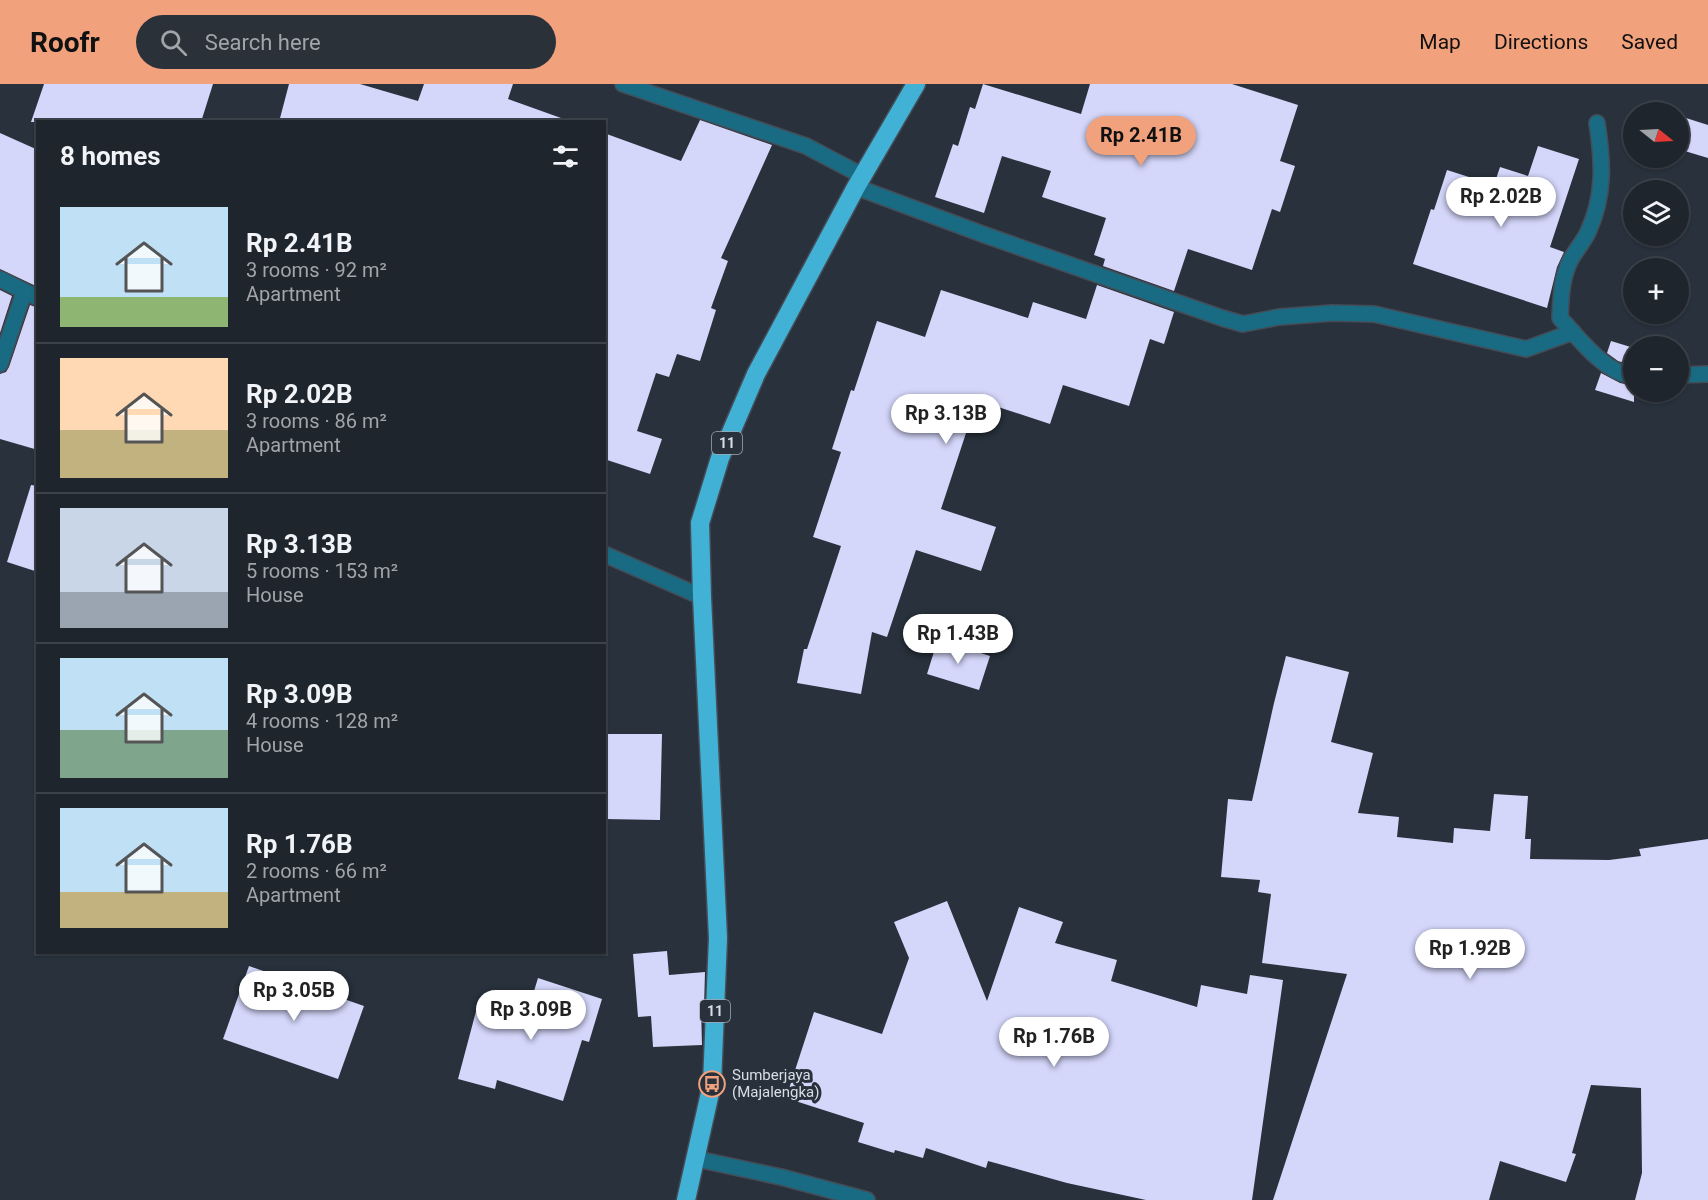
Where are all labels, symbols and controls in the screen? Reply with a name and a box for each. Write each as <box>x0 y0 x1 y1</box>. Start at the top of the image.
search box <box>136 15 556 69</box>
text: Roofr <box>30 26 100 59</box>
icon: search <box>157 26 190 59</box>
text: Search here <box>205 30 321 55</box>
text: Map <box>1419 30 1461 54</box>
text: Directions <box>1494 30 1588 54</box>
text: Saved <box>1621 30 1678 54</box>
north arrow <box>1623 102 1689 168</box>
map controls <box>1623 102 1689 402</box>
pin: Rp 2.41B <box>1079 116 1203 167</box>
text: Rp 2.41B <box>1100 123 1182 147</box>
icon: filters <box>549 140 582 173</box>
text: 8 homes <box>60 141 161 171</box>
pin: Rp 2.02B <box>1439 177 1563 228</box>
button: layers <box>1623 180 1689 246</box>
text: Rp 2.02B <box>1460 184 1542 208</box>
text: Rp 2.41B <box>246 228 353 258</box>
icon: home <box>108 231 180 303</box>
text: 3 rooms · 92 m² <box>246 258 387 282</box>
button: + <box>1623 258 1689 324</box>
text: Apartment <box>246 282 341 306</box>
button: − <box>1623 336 1689 402</box>
text: Rp 2.02B <box>246 379 353 409</box>
icon: home <box>108 382 180 454</box>
pin: Rp 3.13B <box>884 394 1008 445</box>
text: Rp 3.13B <box>905 401 987 425</box>
text: 3 rooms · 86 m² <box>246 409 387 433</box>
road number: 11 <box>712 432 742 454</box>
text: Apartment <box>246 433 341 457</box>
text: Rp 3.13B <box>246 529 353 559</box>
icon: home <box>108 532 180 604</box>
text: 5 rooms · 153 m² <box>246 559 398 583</box>
text: House <box>246 583 304 607</box>
pin: Rp 1.43B <box>896 614 1020 665</box>
text: Rp 1.43B <box>917 621 999 645</box>
text: Rp 3.09B <box>246 679 353 709</box>
icon: home <box>108 682 180 754</box>
text: 4 rooms · 128 m² <box>246 709 398 733</box>
text: House <box>246 733 304 757</box>
text: Rp 1.76B <box>246 829 353 859</box>
icon: home <box>108 832 180 904</box>
text: 2 rooms · 66 m² <box>246 859 387 883</box>
text: Apartment <box>246 883 341 907</box>
pin: Rp 1.92B <box>1408 929 1532 980</box>
text: Rp 1.92B <box>1429 936 1511 960</box>
pin: Rp 3.05B <box>232 971 356 1022</box>
text: Rp 3.05B <box>253 978 335 1002</box>
pin: Rp 3.09B <box>469 990 593 1041</box>
text: Rp 3.09B <box>490 997 572 1021</box>
road number: 11 <box>700 1000 730 1022</box>
pin: Rp 1.76B <box>992 1017 1116 1068</box>
text: Rp 1.76B <box>1013 1024 1095 1048</box>
place label: Sumberjaya (Majalengka) <box>732 1066 819 1101</box>
bus stop icon: Sumberjaya (Majalengka) <box>697 1069 727 1099</box>

